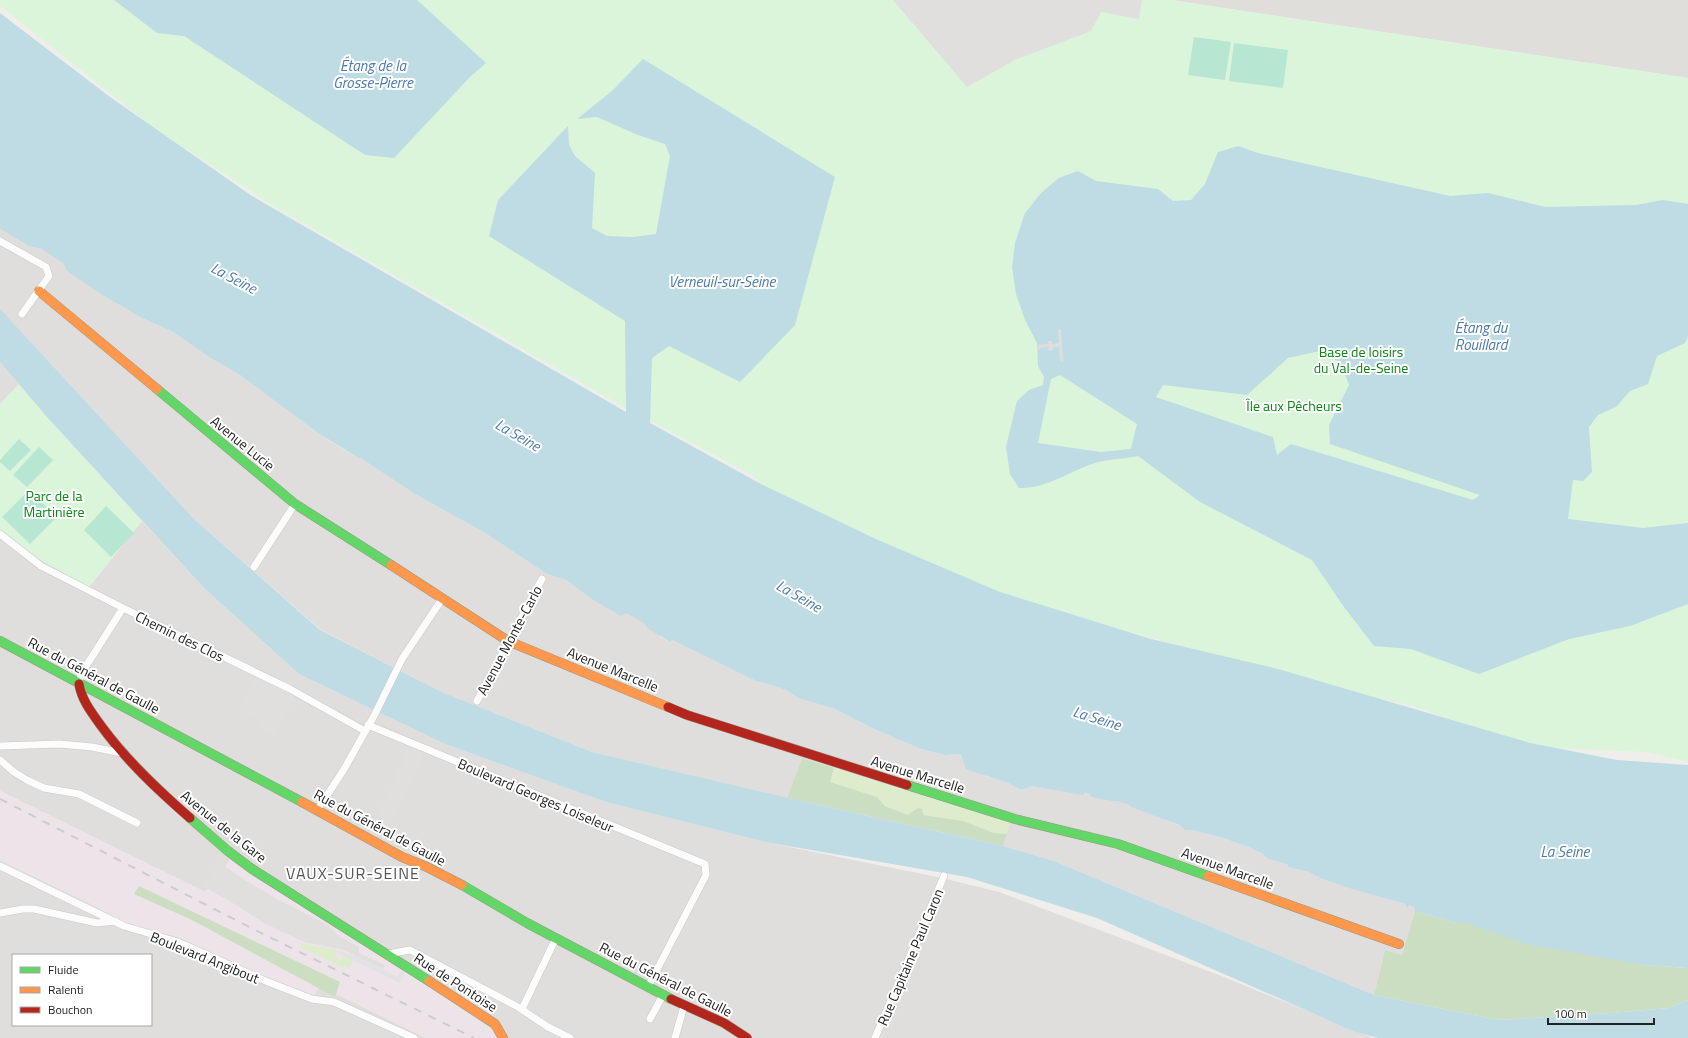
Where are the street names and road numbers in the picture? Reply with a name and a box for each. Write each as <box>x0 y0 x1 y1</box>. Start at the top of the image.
street label: Avenue Lucie <box>206 411 280 475</box>
street label: Avenue Monte-Carlo <box>471 581 547 699</box>
street label: Chemin des Clos <box>132 605 228 667</box>
street label: Rue du Général de Gaulle <box>24 631 164 719</box>
street label: Avenue Marcelle <box>564 641 662 697</box>
street label: Avenue Marcelle <box>869 750 967 798</box>
street label: Boulevard Georges Loiseleur <box>455 753 617 837</box>
street label: Rue du Général de Gaulle <box>310 783 450 871</box>
street label: Avenue de la Gare <box>177 785 271 867</box>
street label: Avenue Marcelle <box>1179 842 1277 894</box>
street label: Rue Capitaine Paul Caron <box>872 885 948 1029</box>
street label: Boulevard Angibout <box>147 926 263 988</box>
street label: Rue du Général de Gaulle <box>596 936 736 1022</box>
street label: Rue de Pontoise <box>410 947 502 1017</box>

